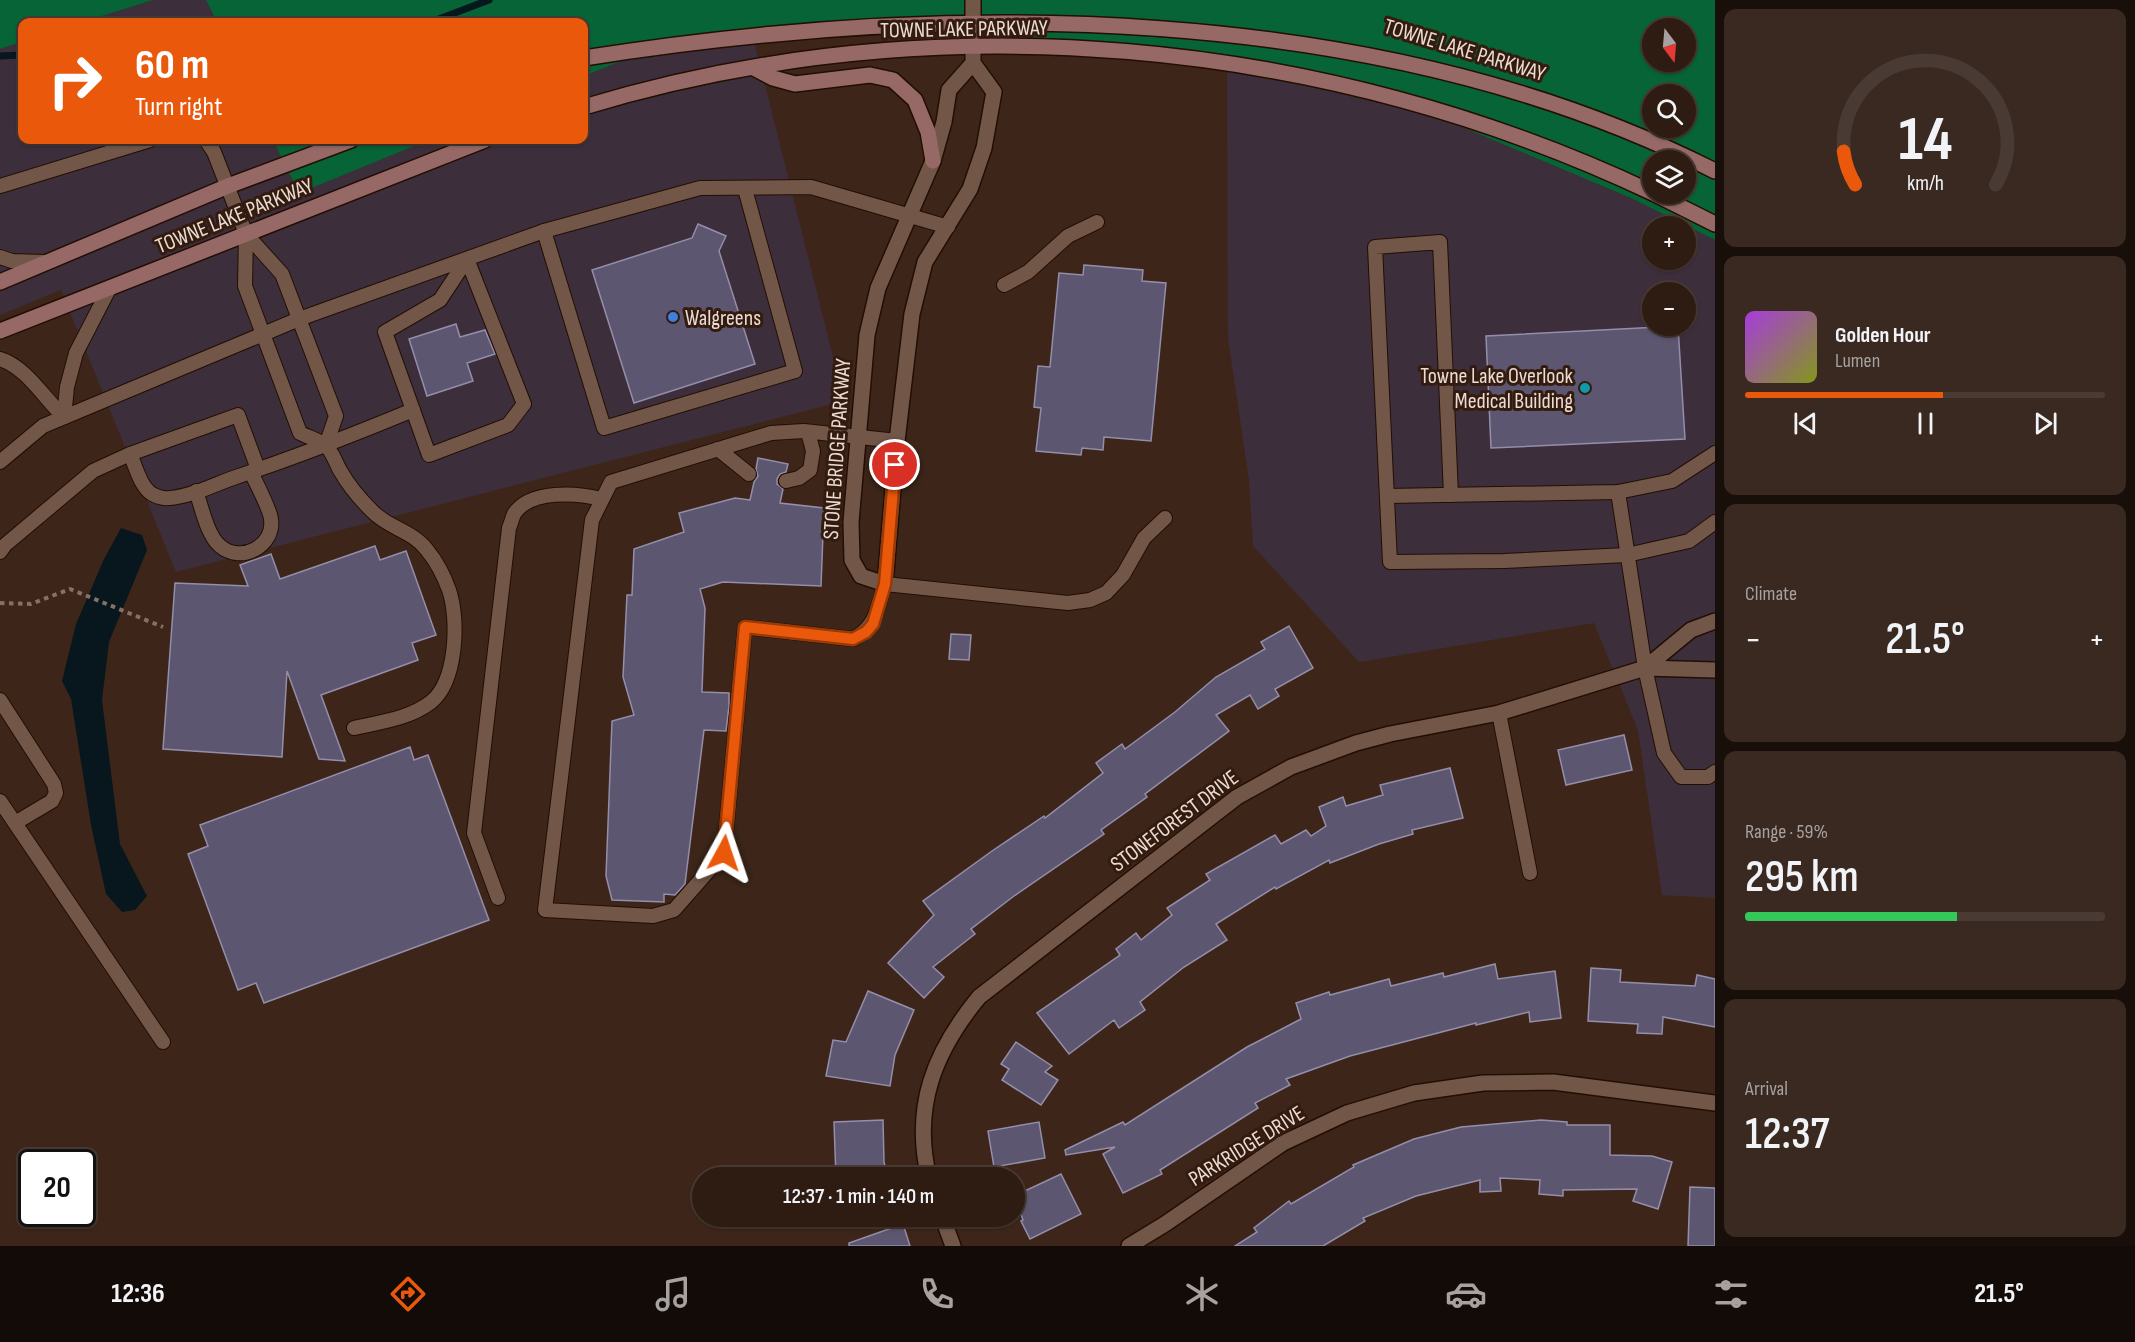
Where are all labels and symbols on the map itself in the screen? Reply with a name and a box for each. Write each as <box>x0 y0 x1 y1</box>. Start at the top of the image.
street label: TOWNE LAKE PARKWAY <box>1380 13 1549 88</box>
street label: TOWNE LAKE PARKWAY <box>880 15 1048 44</box>
north arrow <box>1642 18 1696 72</box>
street label: TOWNE LAKE PARKWAY <box>152 172 317 260</box>
place label: Walgreens <box>685 305 761 332</box>
marker: Walgreens <box>666 310 680 324</box>
street label: STONE BRIDGE PARKWAY <box>818 358 857 541</box>
place label: Towne Lake Overlook Medical Building <box>1420 363 1574 415</box>
marker: Towne Lake Overlook Medical Building <box>1578 381 1592 395</box>
pin <box>869 439 920 490</box>
street label: STONEFOREST DRIVE <box>1105 764 1244 878</box>
position arrow <box>692 821 756 885</box>
street label: PARKRIDGE DRIVE <box>1184 1100 1310 1193</box>
speed limit sign: 20 <box>18 1149 96 1227</box>

